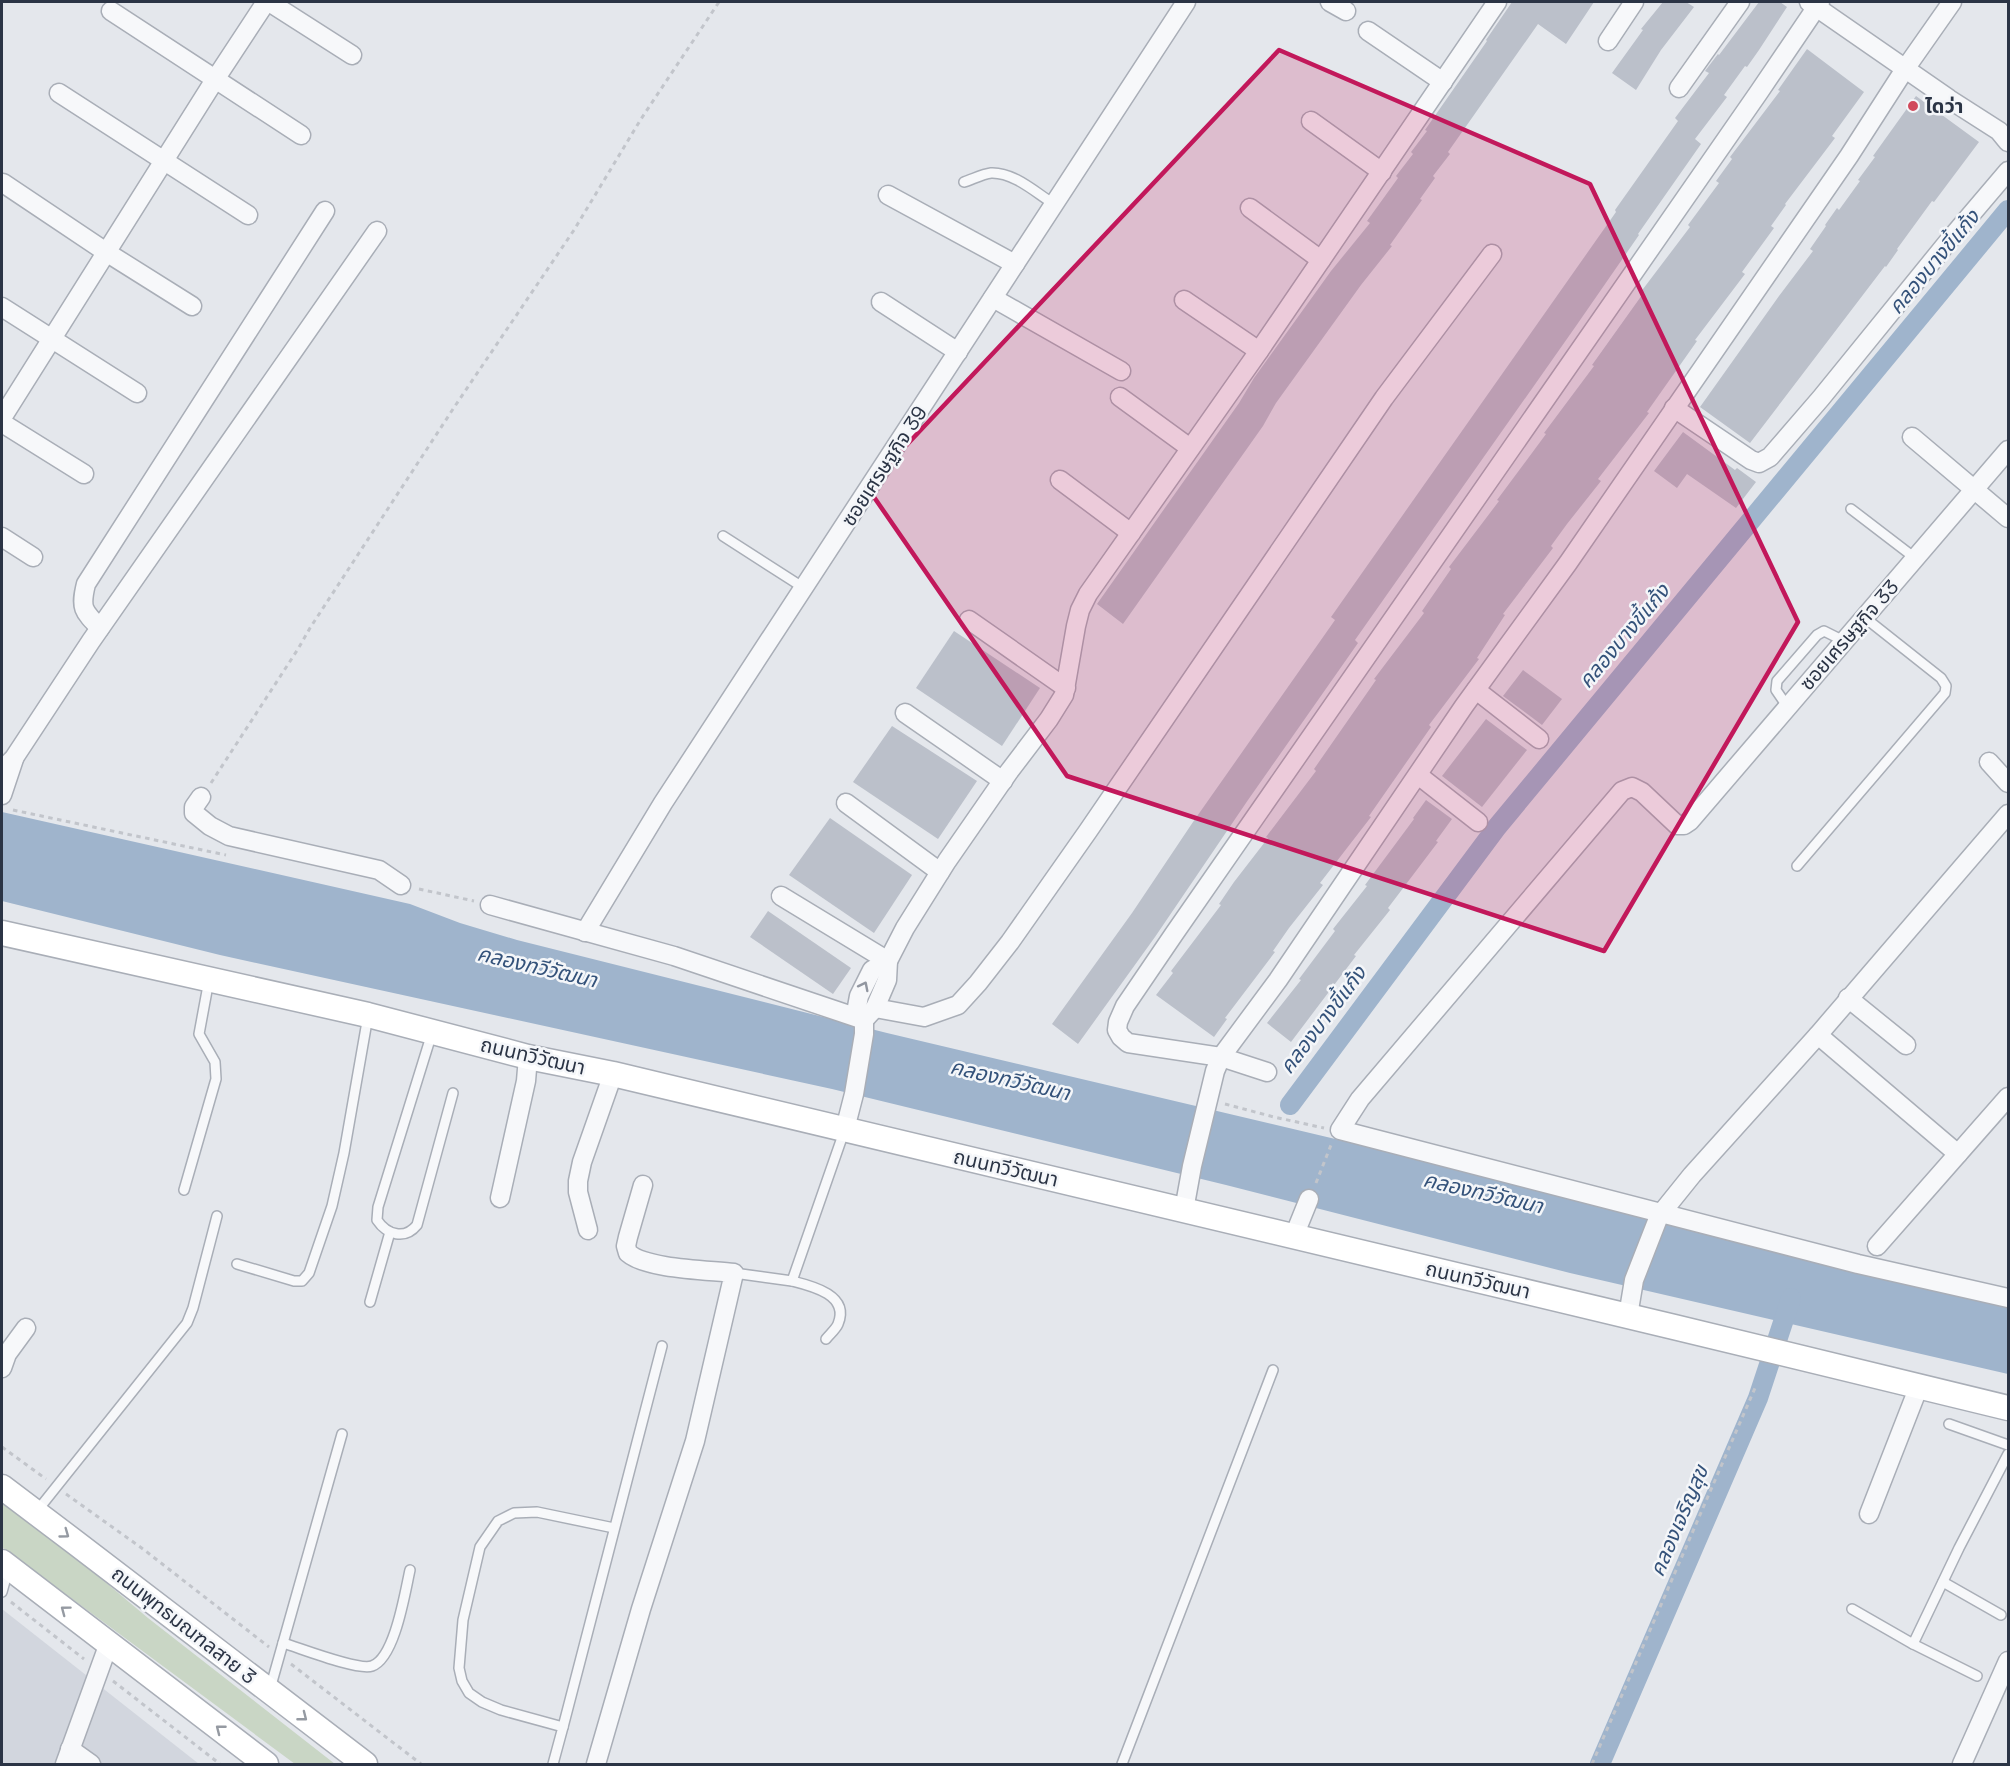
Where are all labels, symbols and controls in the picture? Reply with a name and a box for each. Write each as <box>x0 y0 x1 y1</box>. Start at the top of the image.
place label: ไดว่า <box>1925 93 1963 119</box>
marker: ไดว่า <box>1906 99 1920 113</box>
water label: คลองบางขี้แก้ง <box>1881 202 1986 319</box>
street label: ซอยเศรษฐกิจ 39 <box>835 401 933 531</box>
street label: ซอยเศรษฐกิจ 33 <box>1794 574 1904 696</box>
water label: คลองบางขี้แก้ง <box>1571 576 1676 693</box>
water label: คลองทวีวัฒนา <box>475 940 601 994</box>
water label: คลองบางขี้แก้ง <box>1273 958 1373 1079</box>
one-way arrow <box>856 982 868 993</box>
street label: ถนนทวีวัฒนา <box>478 1031 588 1081</box>
water label: คลองทวีวัฒนา <box>948 1053 1074 1107</box>
street label: ถนนทวีวัฒนา <box>951 1143 1061 1193</box>
water label: คลองทวีวัฒนา <box>1421 1166 1547 1220</box>
street label: ถนนทวีวัฒนา <box>1423 1255 1533 1305</box>
water label: คลองเจริญสุข <box>1643 1460 1715 1580</box>
one-way arrow <box>59 1527 70 1538</box>
street label: ถนนพุทธมณฑลสาย 3 <box>106 1560 262 1690</box>
one-way arrow <box>60 1606 71 1617</box>
one-way arrow <box>297 1710 308 1721</box>
one-way arrow <box>215 1725 226 1736</box>

